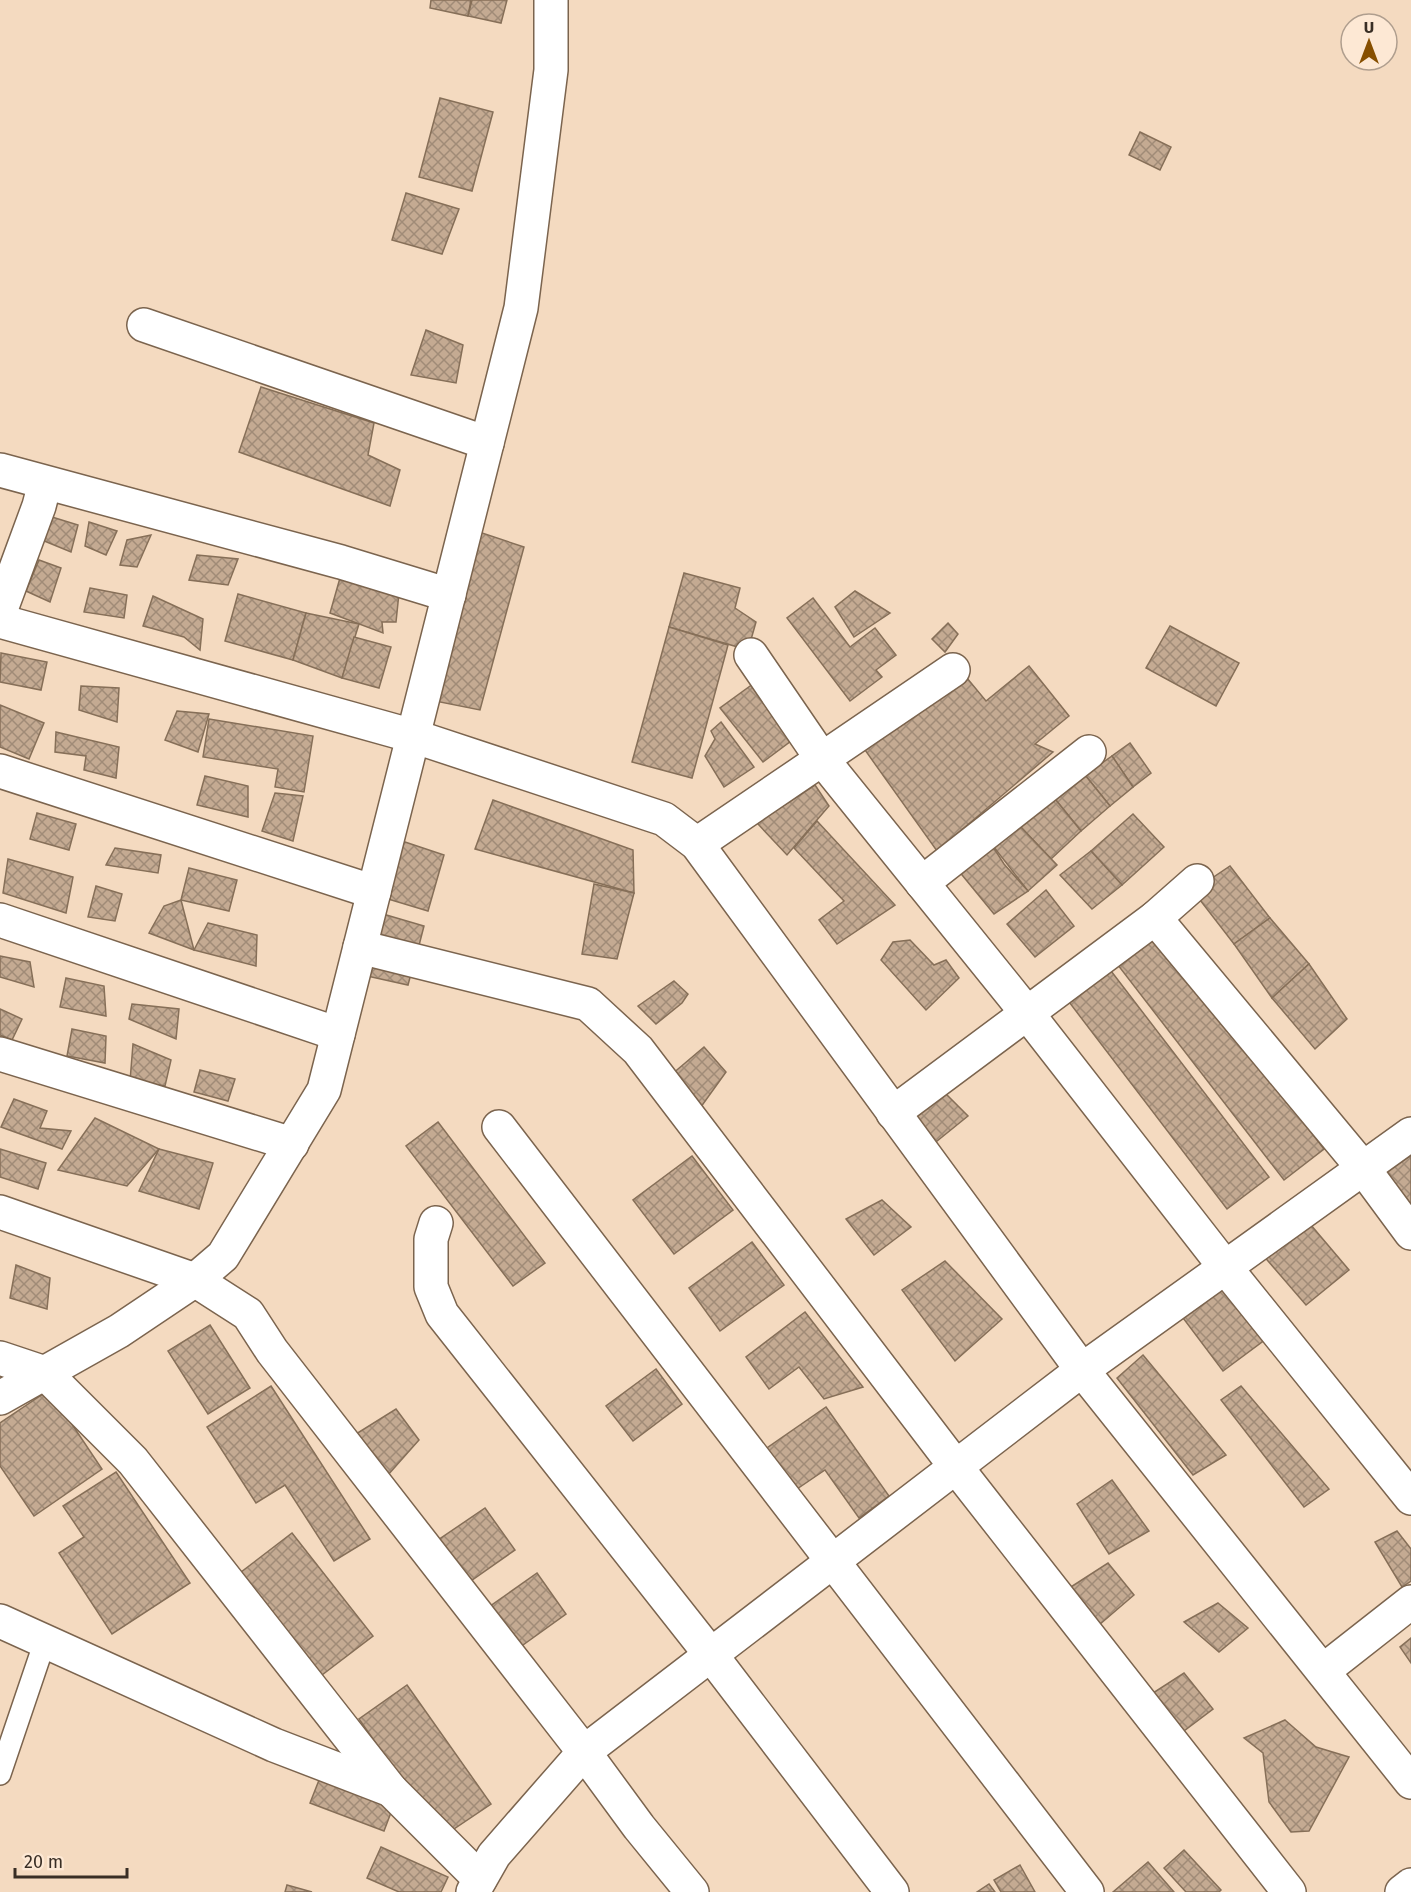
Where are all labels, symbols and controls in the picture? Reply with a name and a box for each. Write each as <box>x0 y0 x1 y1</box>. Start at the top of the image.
north arrow <box>1339 12 1399 72</box>
text: U <box>1364 18 1374 37</box>
scale bar <box>15 1841 128 1879</box>
text: 20 m <box>24 1851 63 1873</box>

